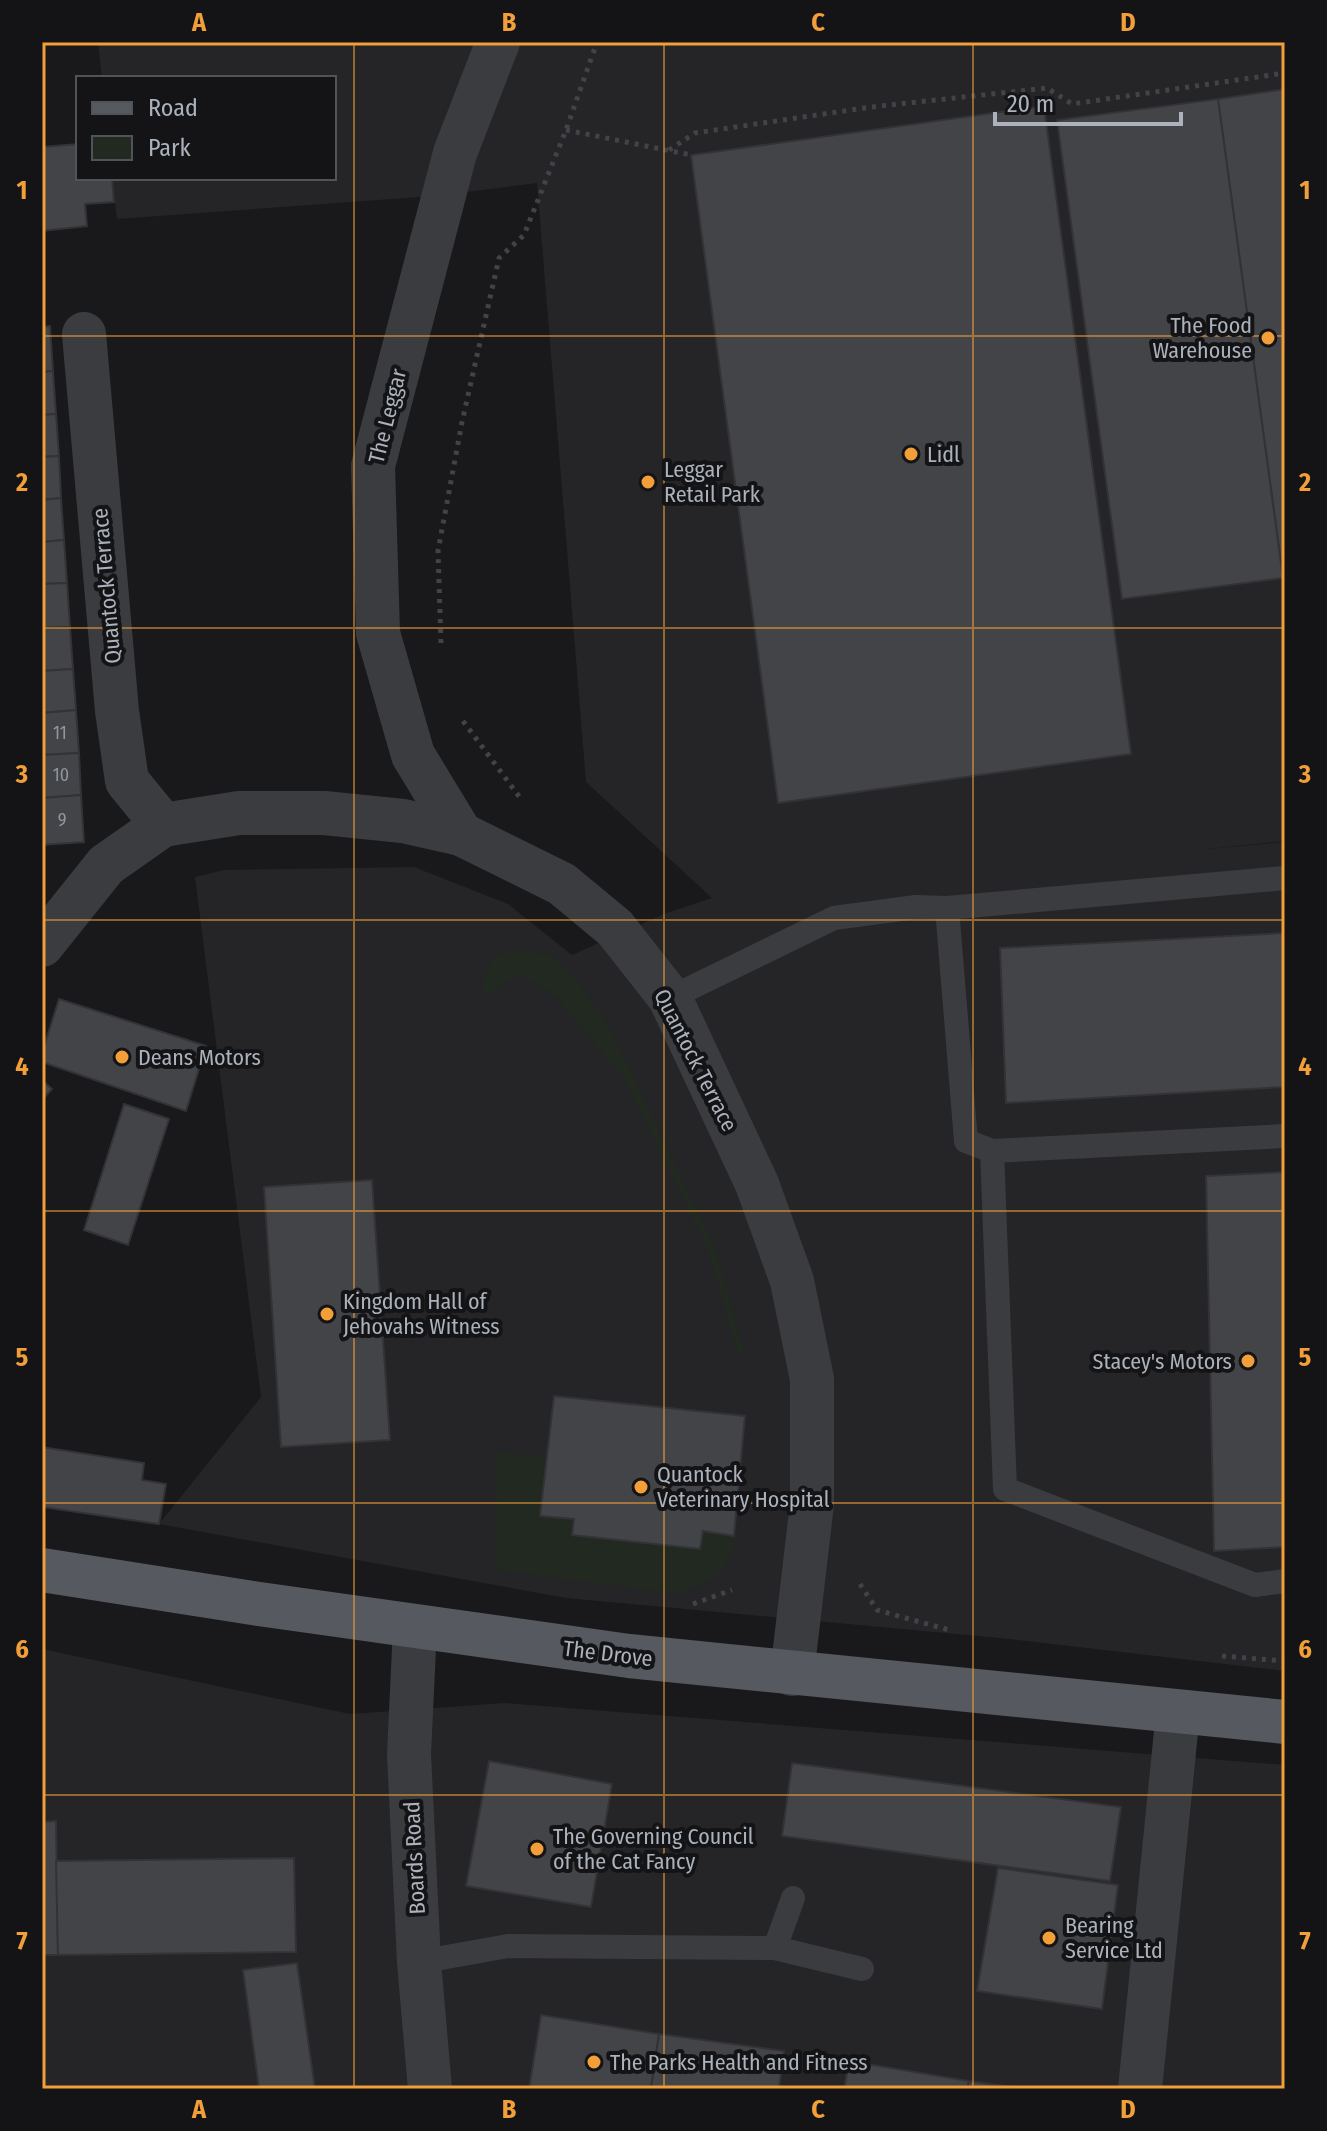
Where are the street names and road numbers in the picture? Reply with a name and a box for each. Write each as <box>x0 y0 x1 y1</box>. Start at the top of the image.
street label: The Leggar <box>363 366 412 466</box>
street label: Quantock Terrace <box>86 507 127 665</box>
street label: Quantock Terrace <box>648 985 743 1136</box>
street label: The Drove <box>562 1635 654 1672</box>
street label: Boards Road <box>398 1801 431 1915</box>

